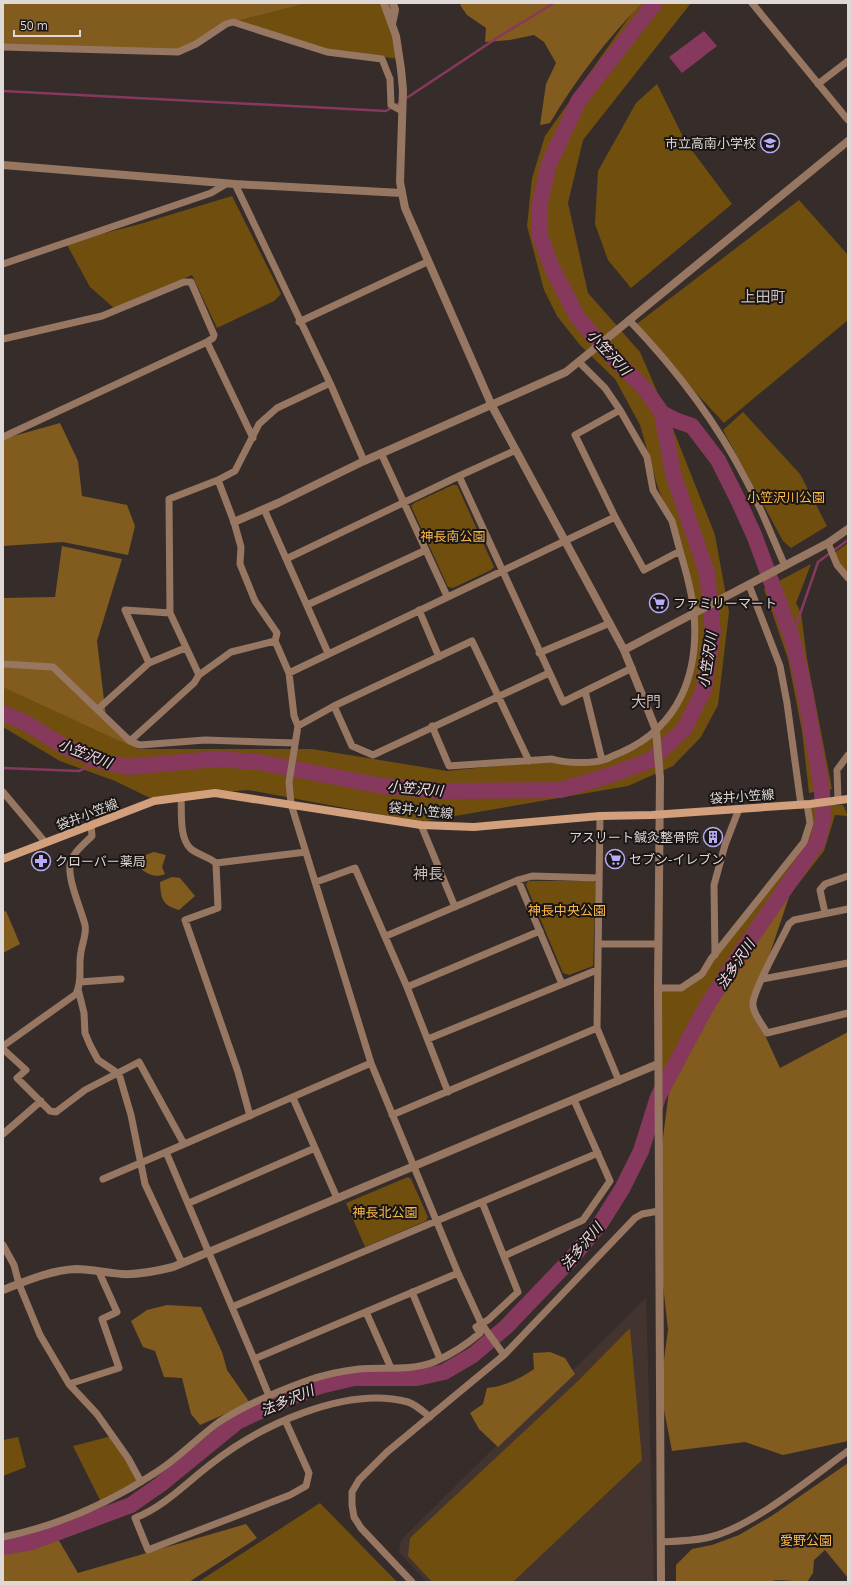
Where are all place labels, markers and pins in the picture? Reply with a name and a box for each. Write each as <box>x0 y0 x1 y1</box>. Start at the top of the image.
school or university icon: 市立高南小学校 <box>759 132 781 154</box>
place label: 市立高南小学校 <box>665 134 756 152</box>
supermarket icon: ファミリーマート <box>648 592 670 614</box>
place label: ファミリーマート <box>673 594 777 612</box>
building icon: アスリート鍼灸整骨院 <box>702 826 724 848</box>
place label: アスリート鍼灸整骨院 <box>569 828 699 846</box>
supermarket icon: セブン-イレブン <box>604 848 626 870</box>
pharmacy icon: クローバー薬局 <box>30 850 52 872</box>
place label: セブン-イレブン <box>629 850 724 868</box>
place label: クローバー薬局 <box>55 852 146 870</box>

